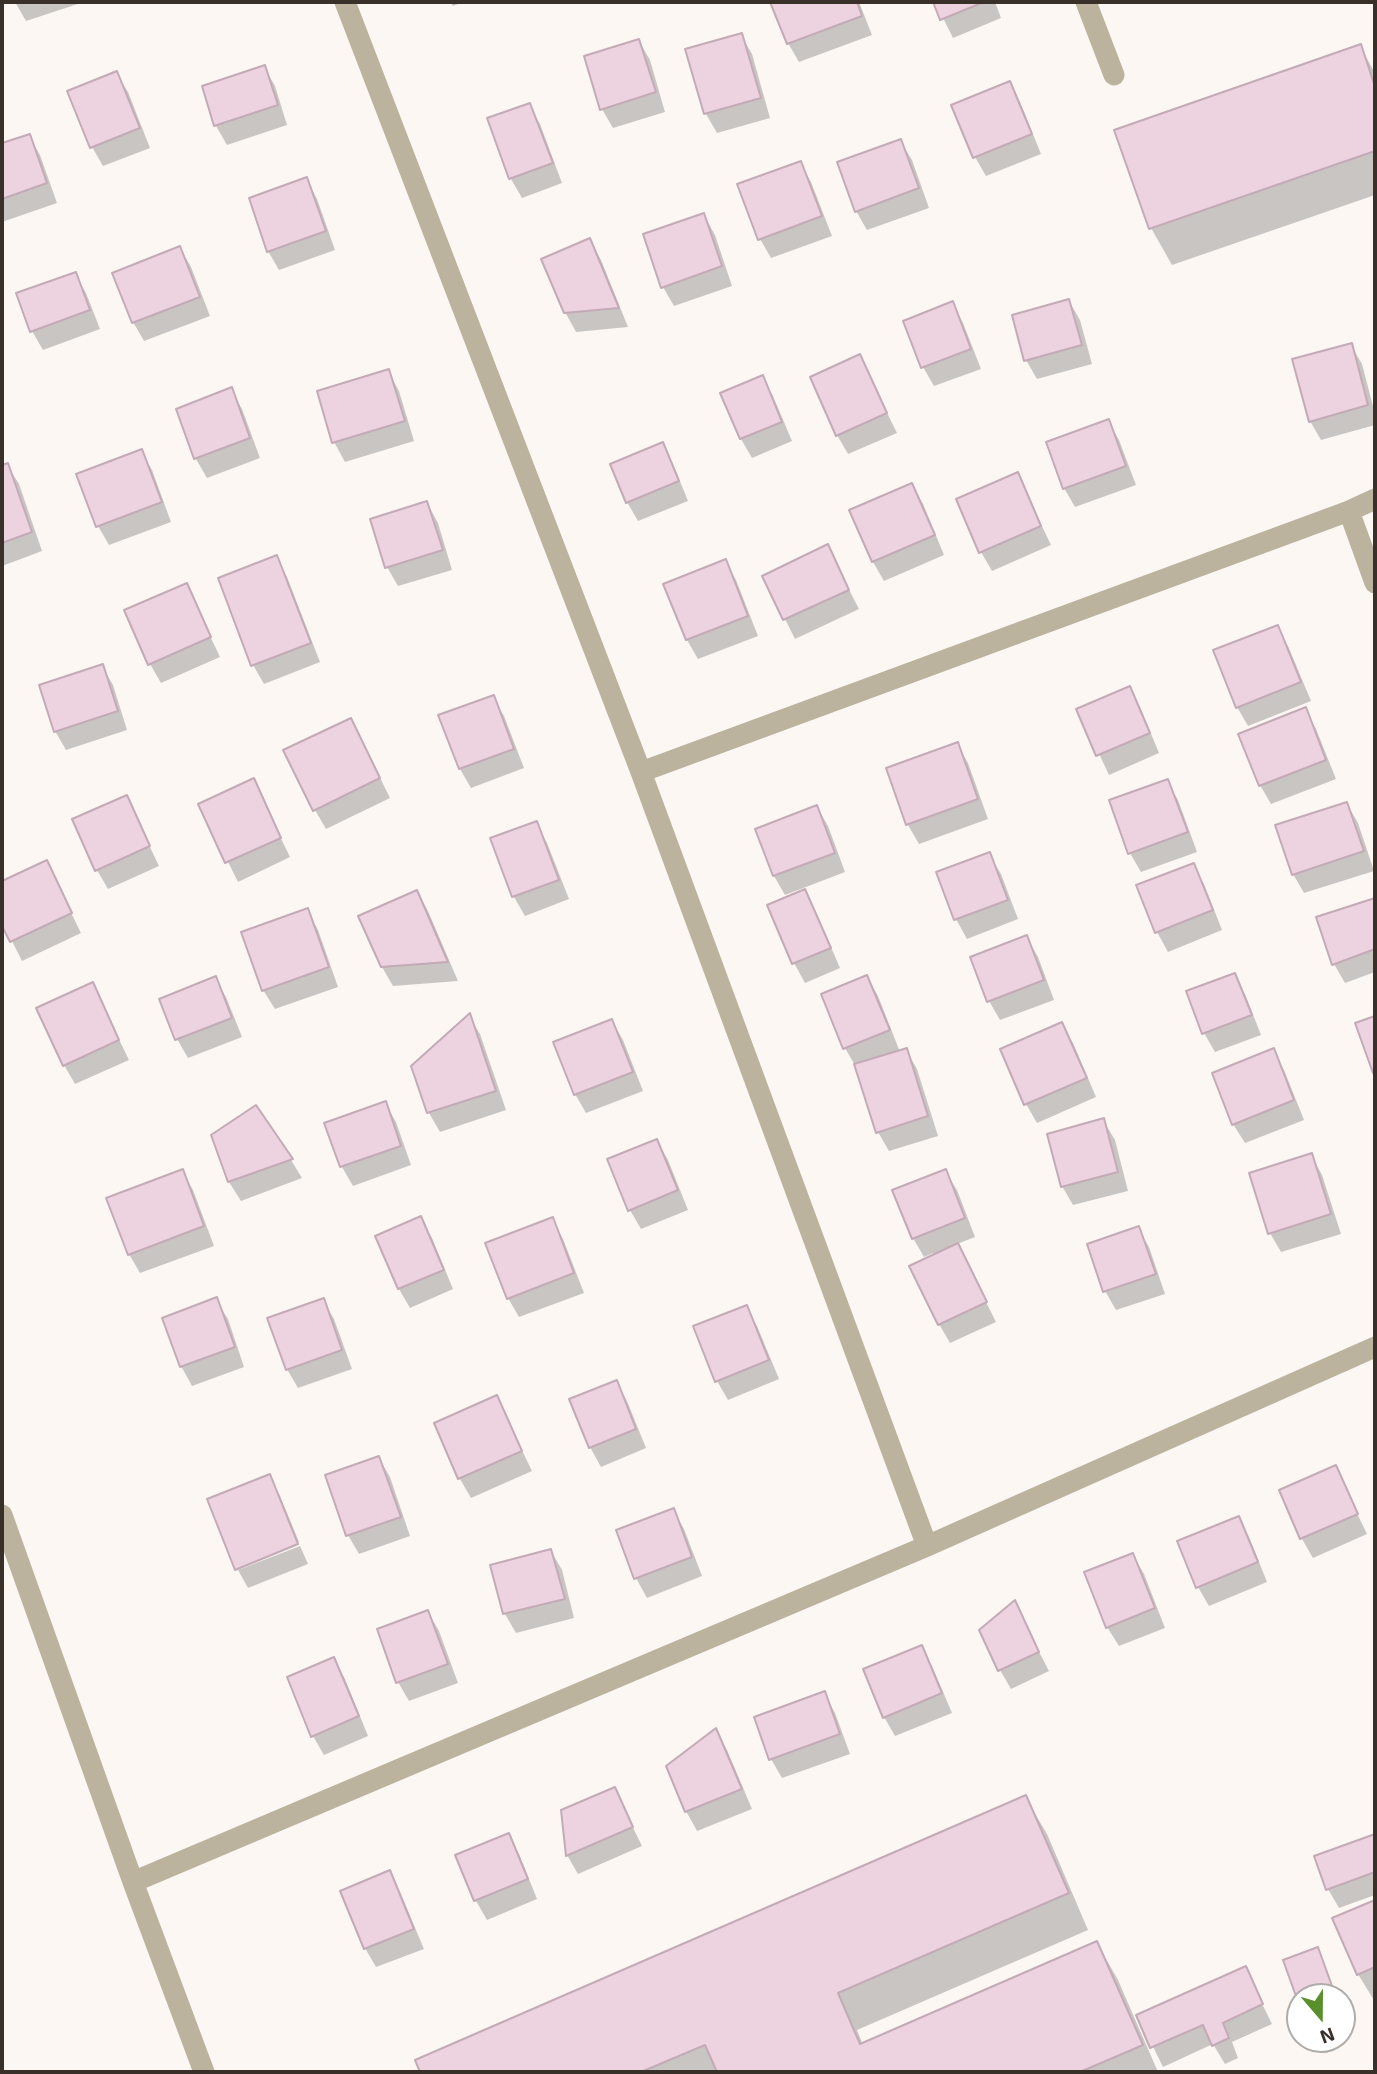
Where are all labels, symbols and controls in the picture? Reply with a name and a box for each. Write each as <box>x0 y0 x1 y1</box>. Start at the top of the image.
north arrow <box>1286 1983 1356 2053</box>
text: N <box>1317 2023 1338 2049</box>

